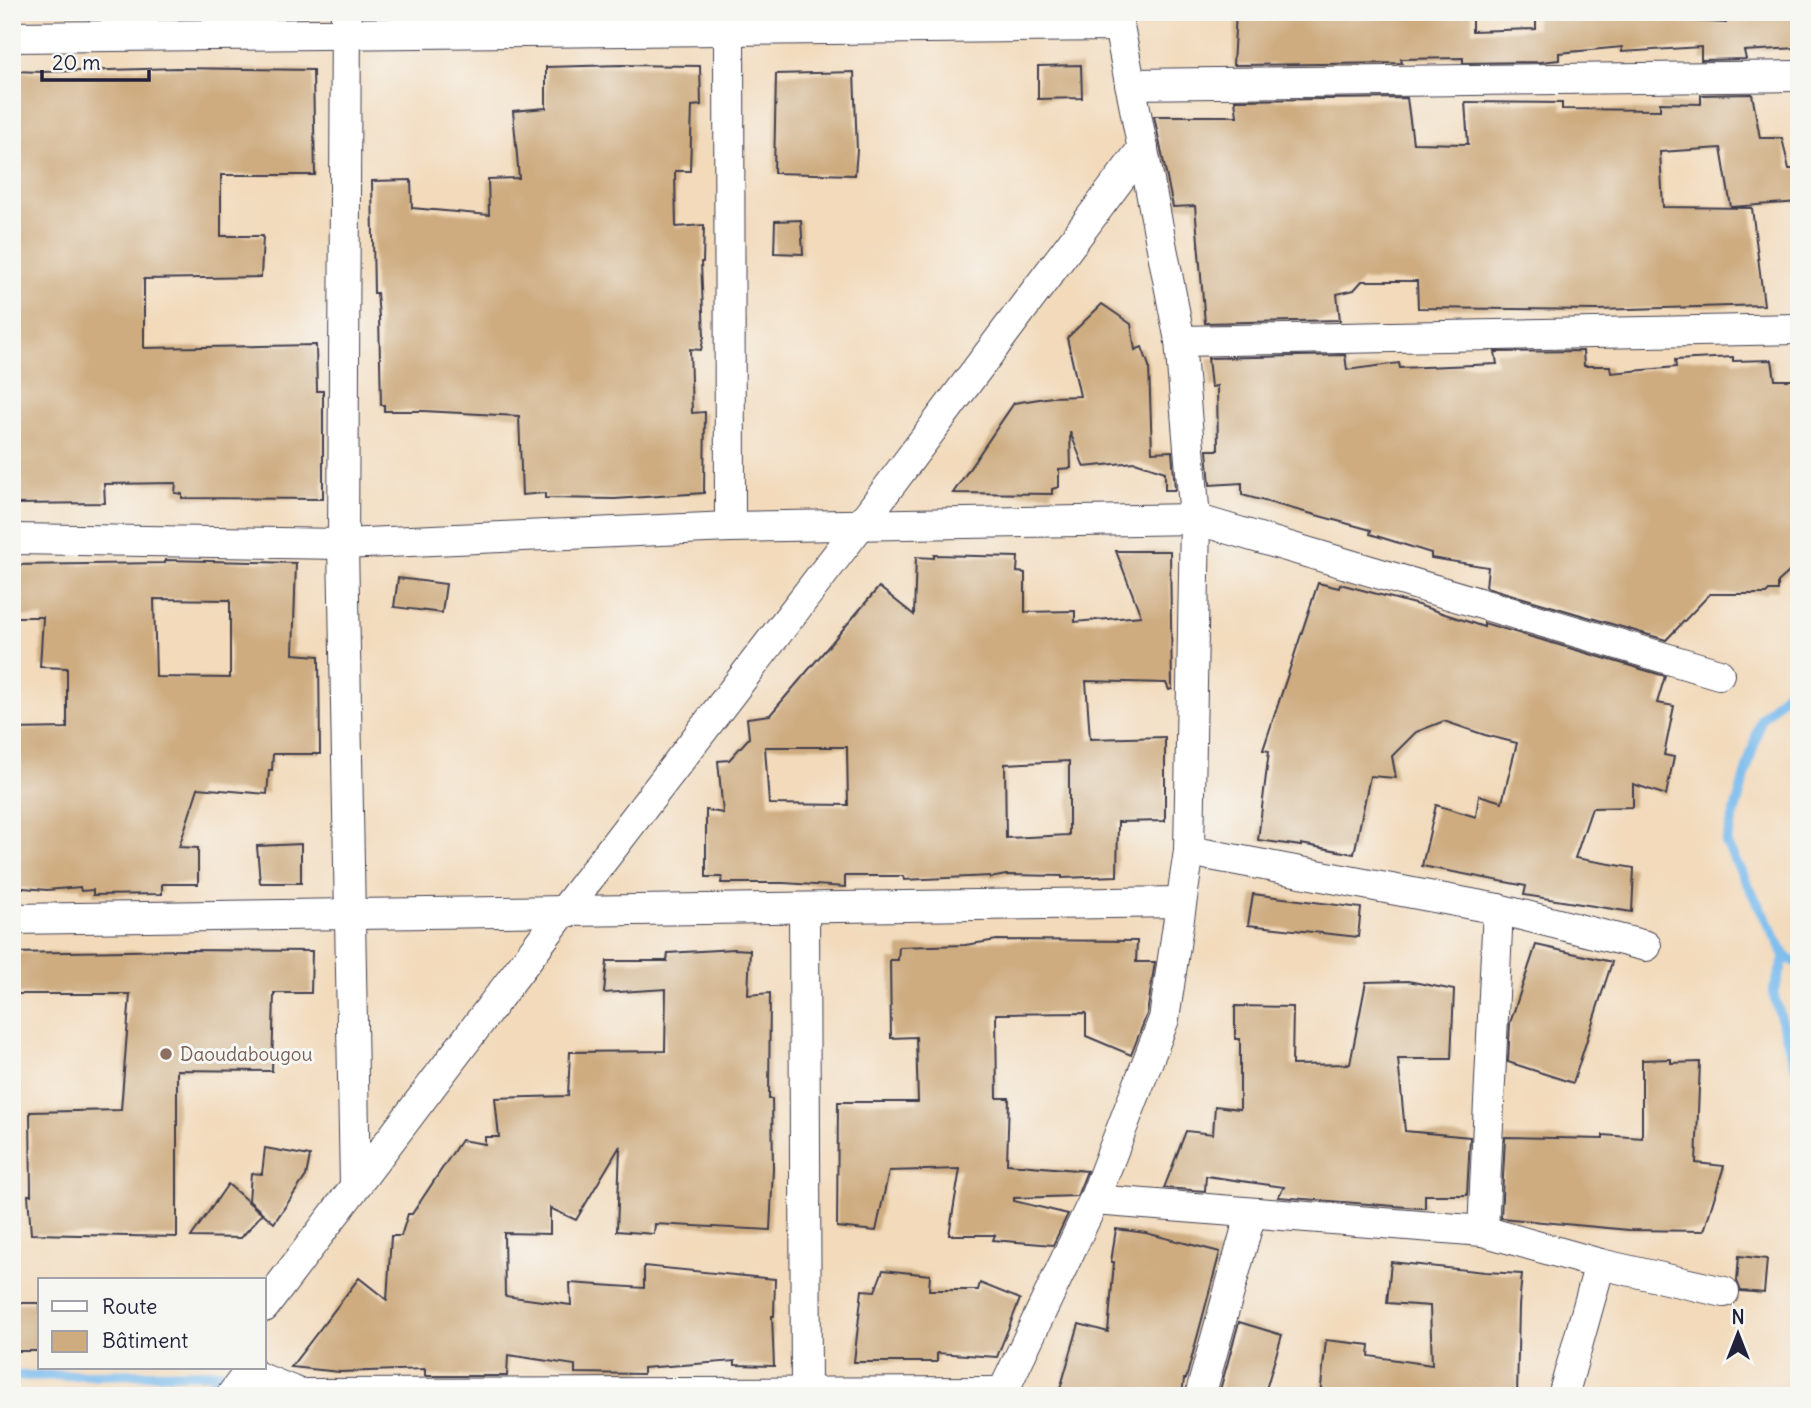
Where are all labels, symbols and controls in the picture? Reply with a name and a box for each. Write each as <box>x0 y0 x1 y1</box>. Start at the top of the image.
scale bar <box>42 38 149 82</box>
text: 20 m <box>52 49 101 76</box>
place label: Daoudabougou <box>180 1042 313 1066</box>
marker: Daoudabougou <box>158 1046 174 1062</box>
legend <box>38 1278 266 1370</box>
text: Route <box>102 1293 157 1320</box>
north arrow <box>1702 1300 1772 1370</box>
text: N <box>1731 1305 1745 1329</box>
text: Bâtiment <box>102 1327 188 1354</box>

